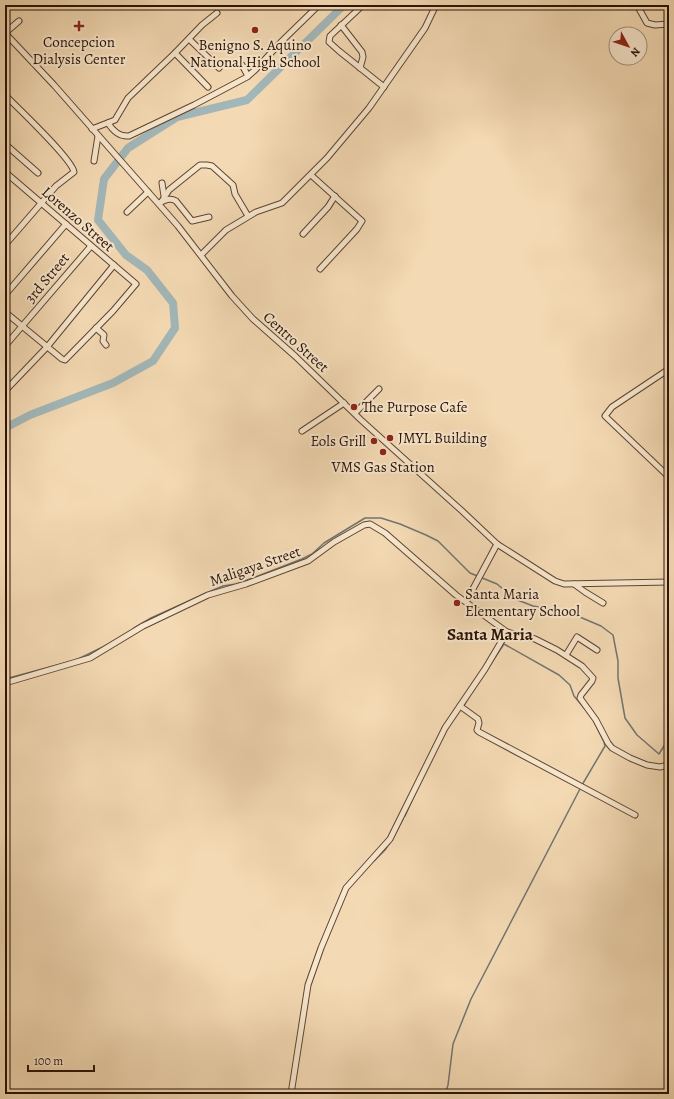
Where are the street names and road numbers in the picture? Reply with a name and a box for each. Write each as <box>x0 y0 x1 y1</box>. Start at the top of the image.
street label: Lorenzo Street <box>38 182 118 256</box>
street label: 3rd Street <box>20 249 74 307</box>
street label: Centro Street <box>259 307 333 377</box>
street label: Maligaya Street <box>207 541 303 591</box>

